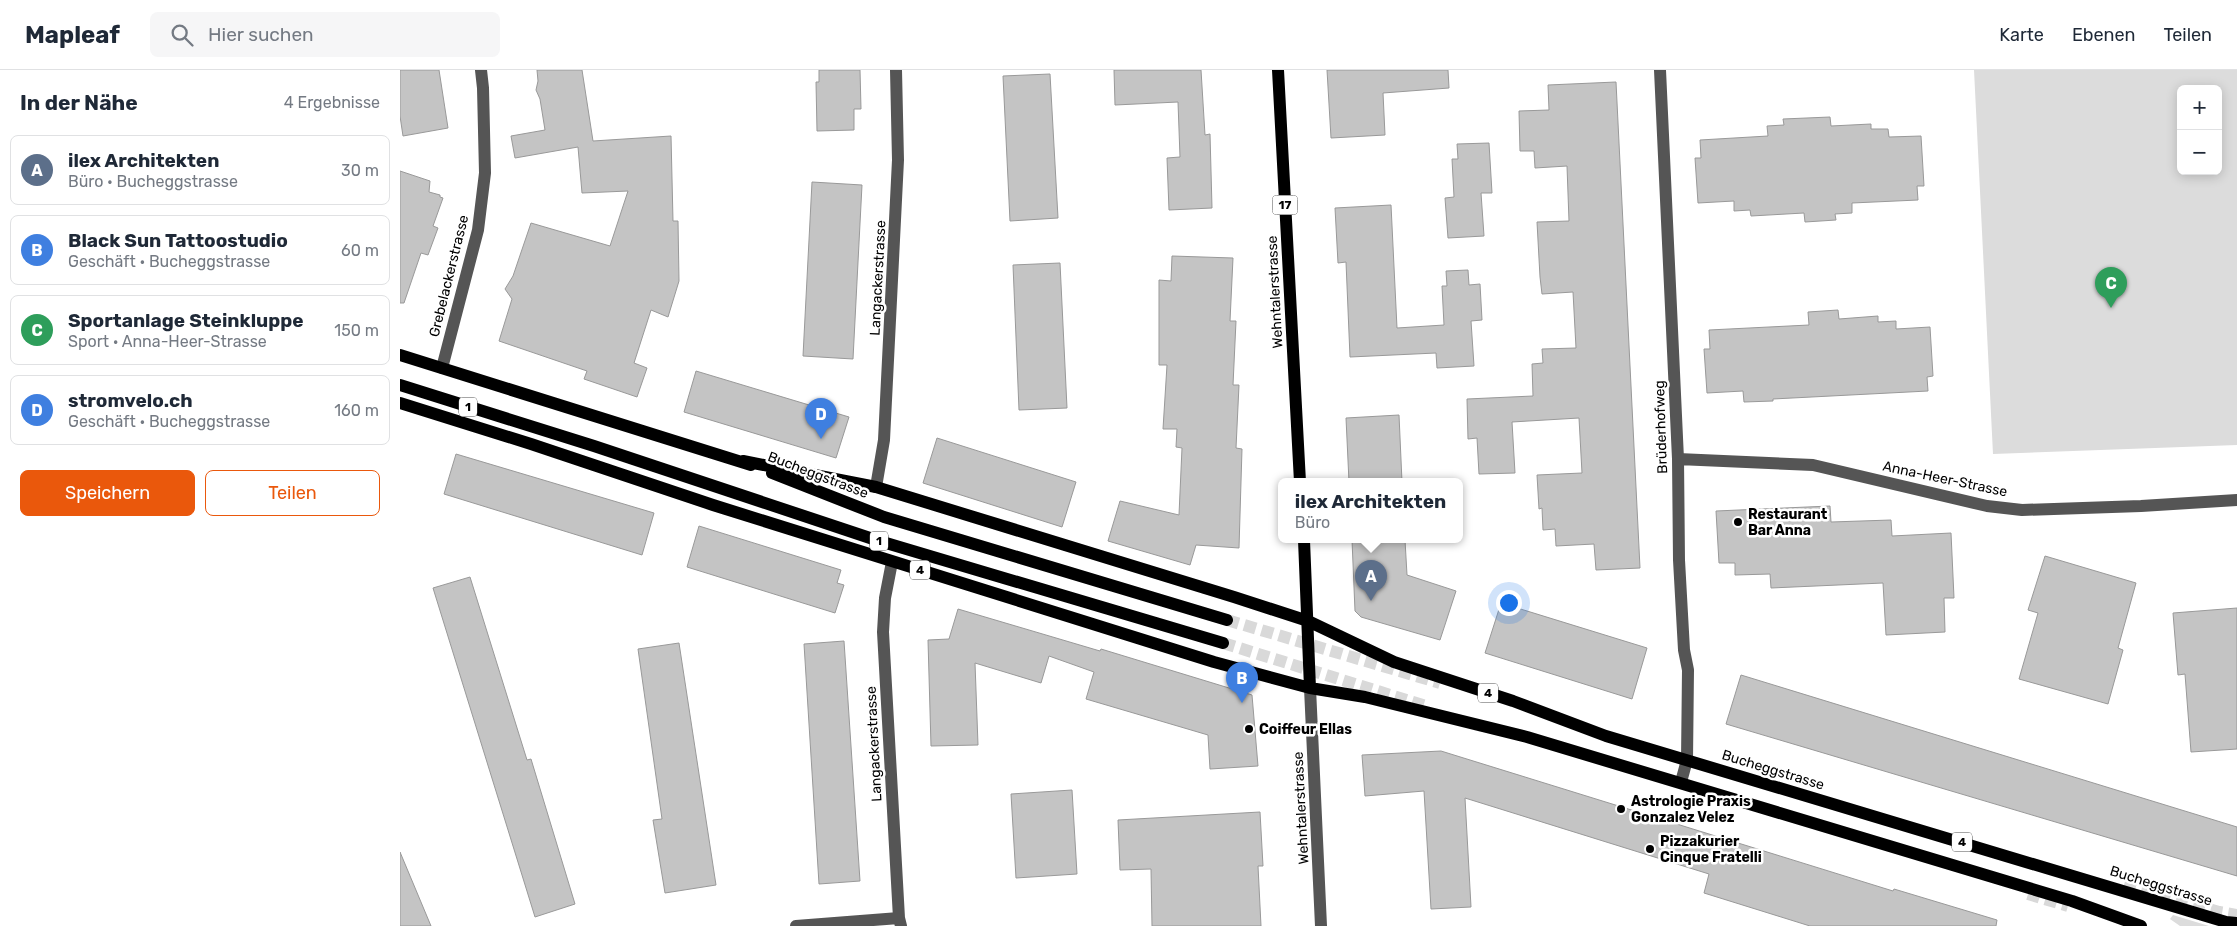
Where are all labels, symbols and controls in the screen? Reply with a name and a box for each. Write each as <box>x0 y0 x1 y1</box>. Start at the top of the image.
search box <box>150 12 500 57</box>
text: Mapleaf <box>25 21 120 49</box>
icon: search <box>168 21 196 49</box>
text: Hier suchen <box>208 23 314 46</box>
text: Karte <box>1999 24 2044 46</box>
text: Ebenen <box>2072 24 2136 46</box>
text: Teilen <box>2164 24 2212 46</box>
map controls <box>2177 85 2222 175</box>
button: + <box>2177 85 2222 130</box>
text: In der Nähe <box>20 90 138 115</box>
text: 4 Ergebnisse <box>284 93 380 112</box>
button: − <box>2177 130 2222 175</box>
text: ilex Architekten <box>68 149 219 172</box>
text: A <box>31 161 43 180</box>
text: 30 m <box>341 161 379 180</box>
text: Büro · Bucheggstrasse <box>68 172 238 191</box>
road number: 17 <box>1272 196 1298 214</box>
street label: Grebelackerstrasse <box>426 213 472 339</box>
street label: Langackerstrasse <box>866 220 890 336</box>
text: Black Sun Tattoostudio <box>68 229 288 252</box>
street label: Wehntalerstrasse <box>1264 235 1286 349</box>
text: B <box>31 241 43 260</box>
text: 60 m <box>341 241 379 260</box>
text: Geschäft · Bucheggstrasse <box>68 252 270 271</box>
pin: C <box>2095 267 2127 308</box>
text: Sportanlage Steinkluppe <box>68 309 304 332</box>
text: C <box>31 321 43 340</box>
text: 150 m <box>334 321 379 340</box>
text: Sport · Anna-Heer-Strasse <box>68 332 267 351</box>
street label: Brüderhofweg <box>1651 380 1671 474</box>
text: stromvelo.ch <box>68 389 193 412</box>
road number: 1 <box>459 398 477 417</box>
pin: D <box>805 398 837 439</box>
text: D <box>31 401 43 420</box>
text: 160 m <box>334 401 379 420</box>
text: Geschäft · Bucheggstrasse <box>68 412 270 431</box>
street label: Bucheggstrasse <box>765 448 871 502</box>
street label: Anna-Heer-Strasse <box>1881 457 2009 501</box>
button: Speichern <box>20 470 195 516</box>
button: Teilen <box>205 470 380 516</box>
popup <box>1278 478 1463 543</box>
text: ilex Architekten <box>1295 490 1446 513</box>
place label: Restaurant Bar Anna <box>1748 506 1828 539</box>
text: Büro <box>1295 513 1330 532</box>
marker: Restaurant Bar Anna <box>1732 516 1744 528</box>
road number: 1 <box>870 532 888 551</box>
road number: 4 <box>910 560 930 580</box>
pin: A <box>1355 560 1387 601</box>
your location <box>1496 590 1522 616</box>
pin: B <box>1226 662 1258 703</box>
road number: 4 <box>1478 684 1498 702</box>
street label: Langackerstrasse <box>862 686 886 802</box>
place label: Coiffeur Ellas <box>1259 721 1352 738</box>
marker: Coiffeur Ellas <box>1243 723 1255 735</box>
street label: Bucheggstrasse <box>1720 746 1826 794</box>
street label: Wehntalerstrasse <box>1290 751 1312 865</box>
place label: Astrologie Praxis Gonzalez Velez <box>1631 793 1751 826</box>
marker: Astrologie Praxis Gonzalez Velez <box>1615 803 1627 815</box>
road number: 4 <box>1952 832 1972 852</box>
place label: Pizzakurier Cinque Fratelli <box>1660 833 1762 866</box>
marker: Pizzakurier Cinque Fratelli <box>1644 843 1656 855</box>
street label: Bucheggstrasse <box>2108 862 2214 910</box>

